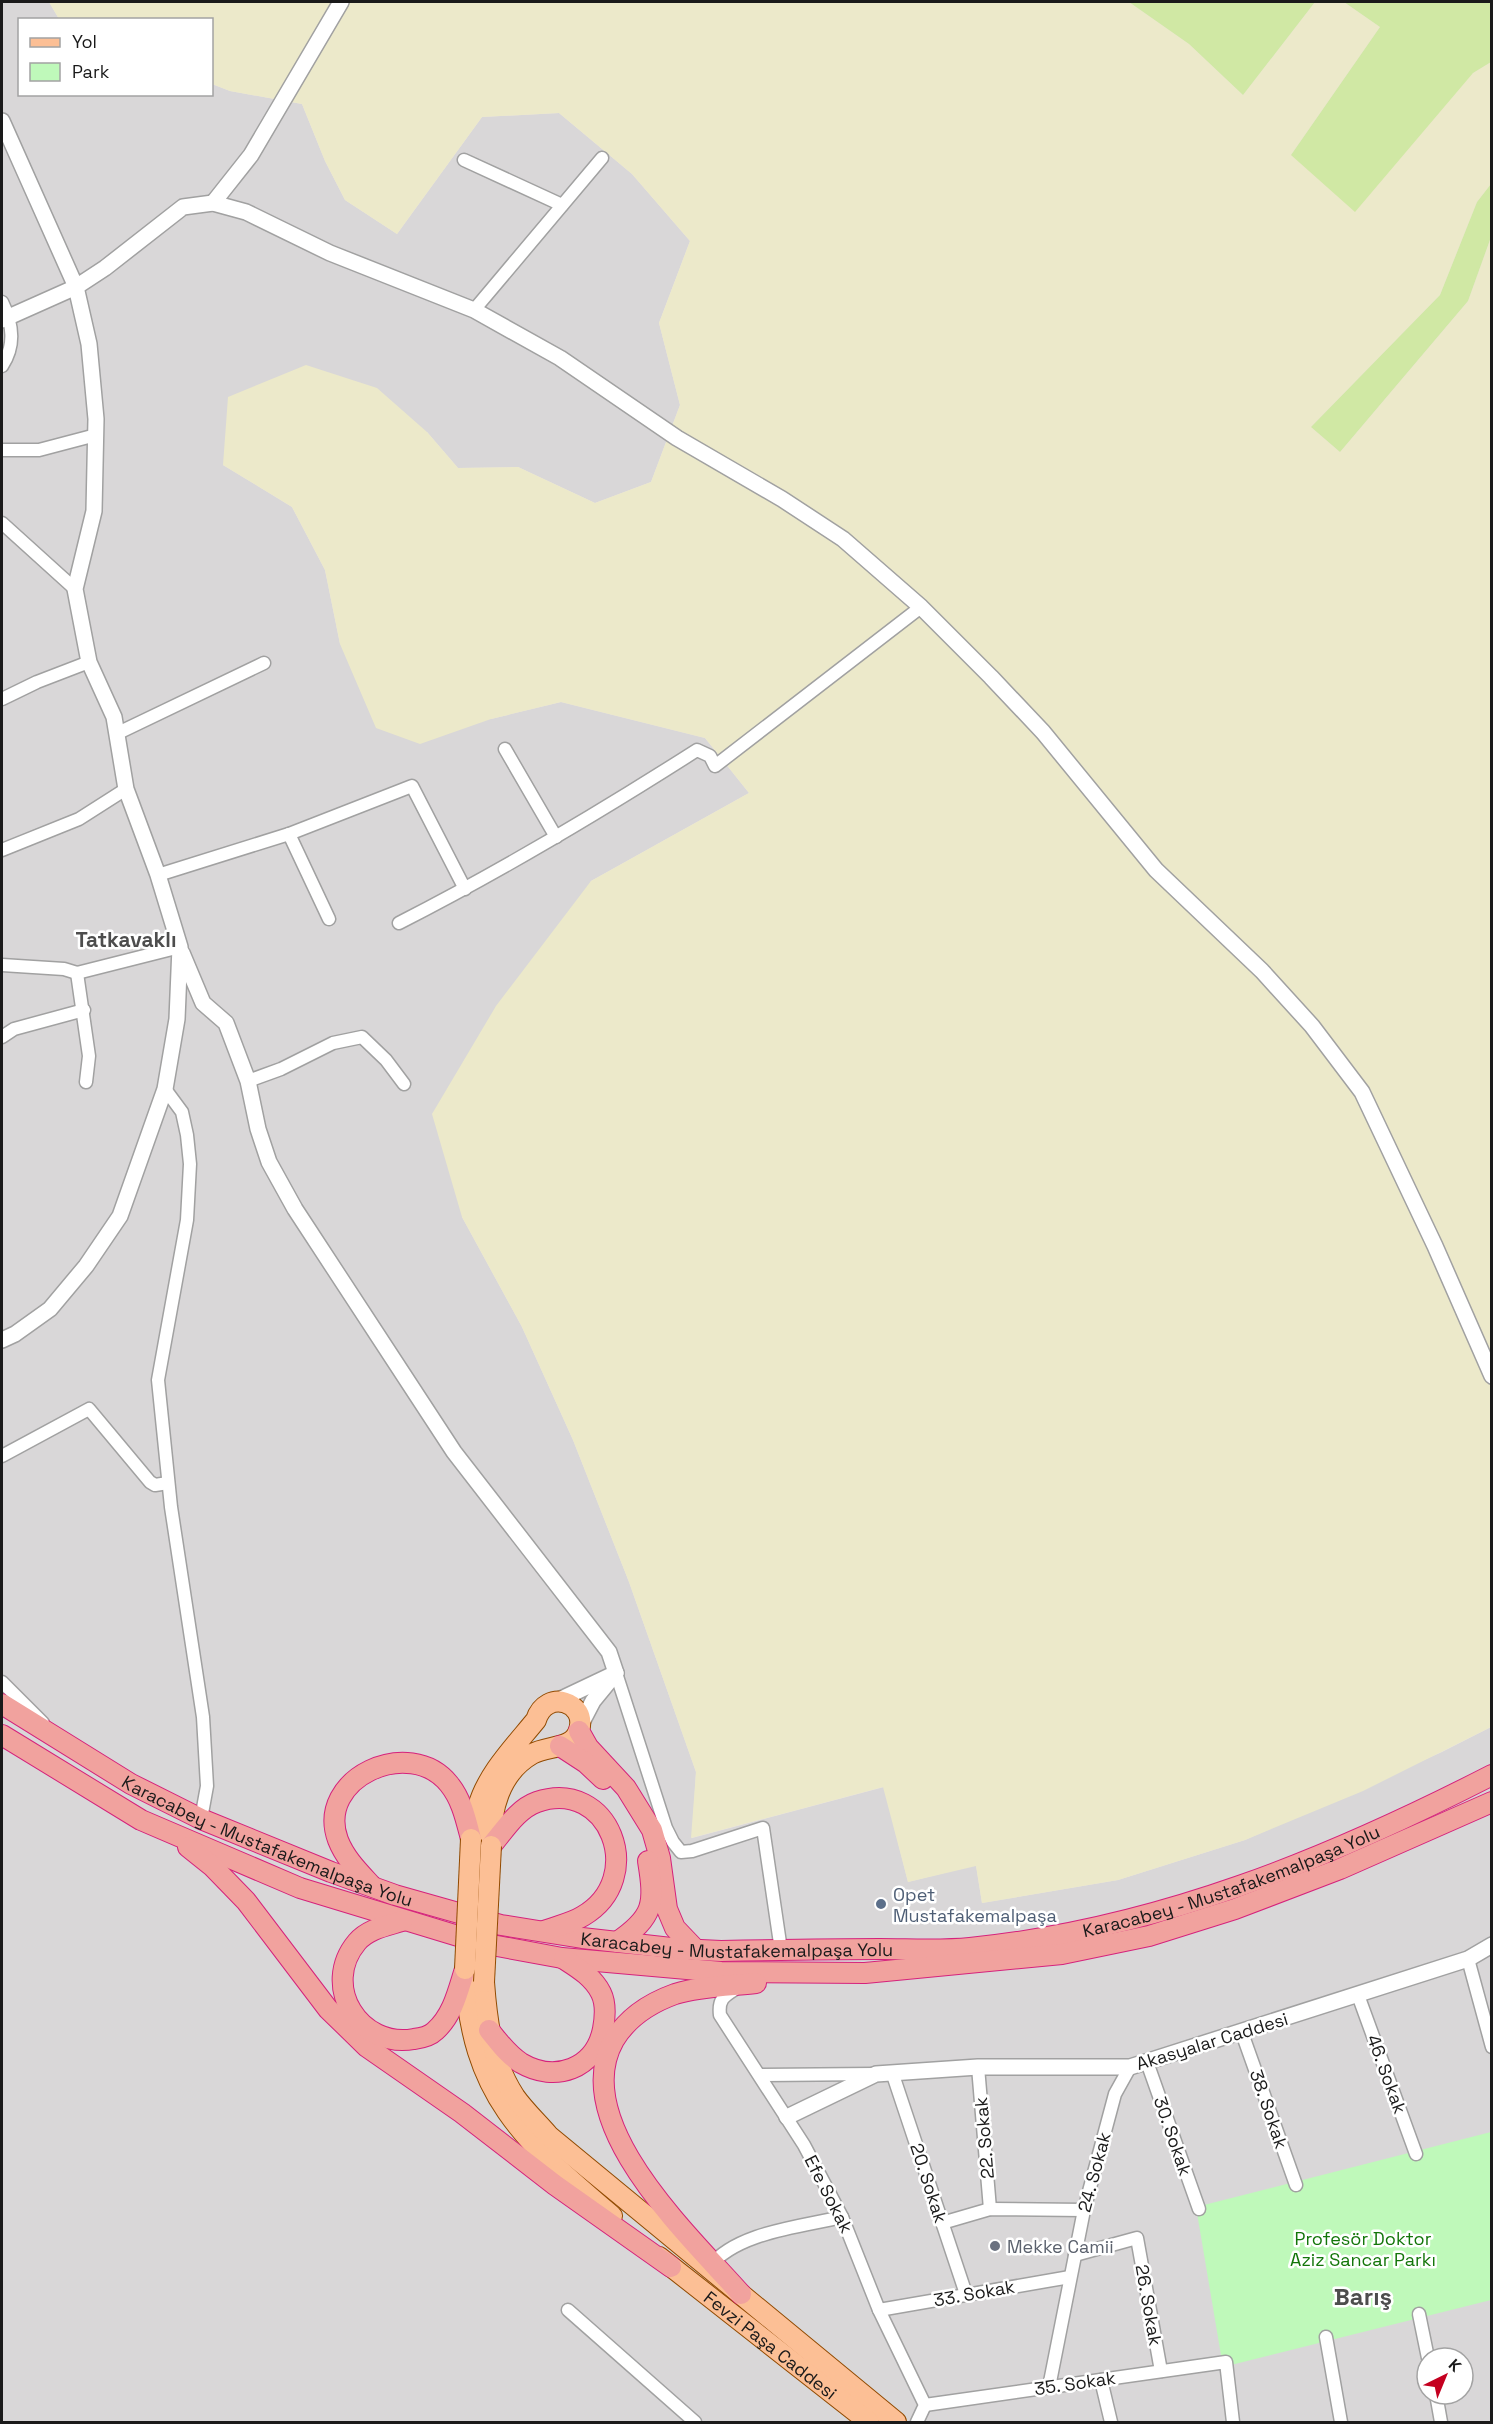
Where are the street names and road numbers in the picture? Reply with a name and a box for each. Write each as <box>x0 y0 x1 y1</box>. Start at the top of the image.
street label: Karacabey - Mustafakemalpaşa Yolu <box>118 1770 416 1911</box>
street label: Karacabey - Mustafakemalpaşa Yolu <box>1080 1819 1383 1942</box>
street label: Karacabey - Mustafakemalpaşa Yolu <box>580 1926 893 1963</box>
street label: Akasyalar Caddesi <box>1133 2007 1291 2075</box>
street label: 46. Sokak <box>1362 2031 1412 2117</box>
street label: 38. Sokak <box>1245 2066 1293 2152</box>
street label: 30. Sokak <box>1149 2093 1197 2179</box>
street label: 22. Sokak <box>969 2096 999 2180</box>
street label: 24. Sokak <box>1072 2129 1116 2214</box>
street label: 20. Sokak <box>905 2140 953 2226</box>
street label: Efe Sokak <box>800 2151 859 2237</box>
street label: 26. Sokak <box>1131 2263 1168 2348</box>
street label: 33. Sokak <box>932 2275 1017 2311</box>
street label: Fevzi Paşa Caddesi <box>700 2285 842 2404</box>
street label: 35. Sokak <box>1033 2366 1117 2400</box>

